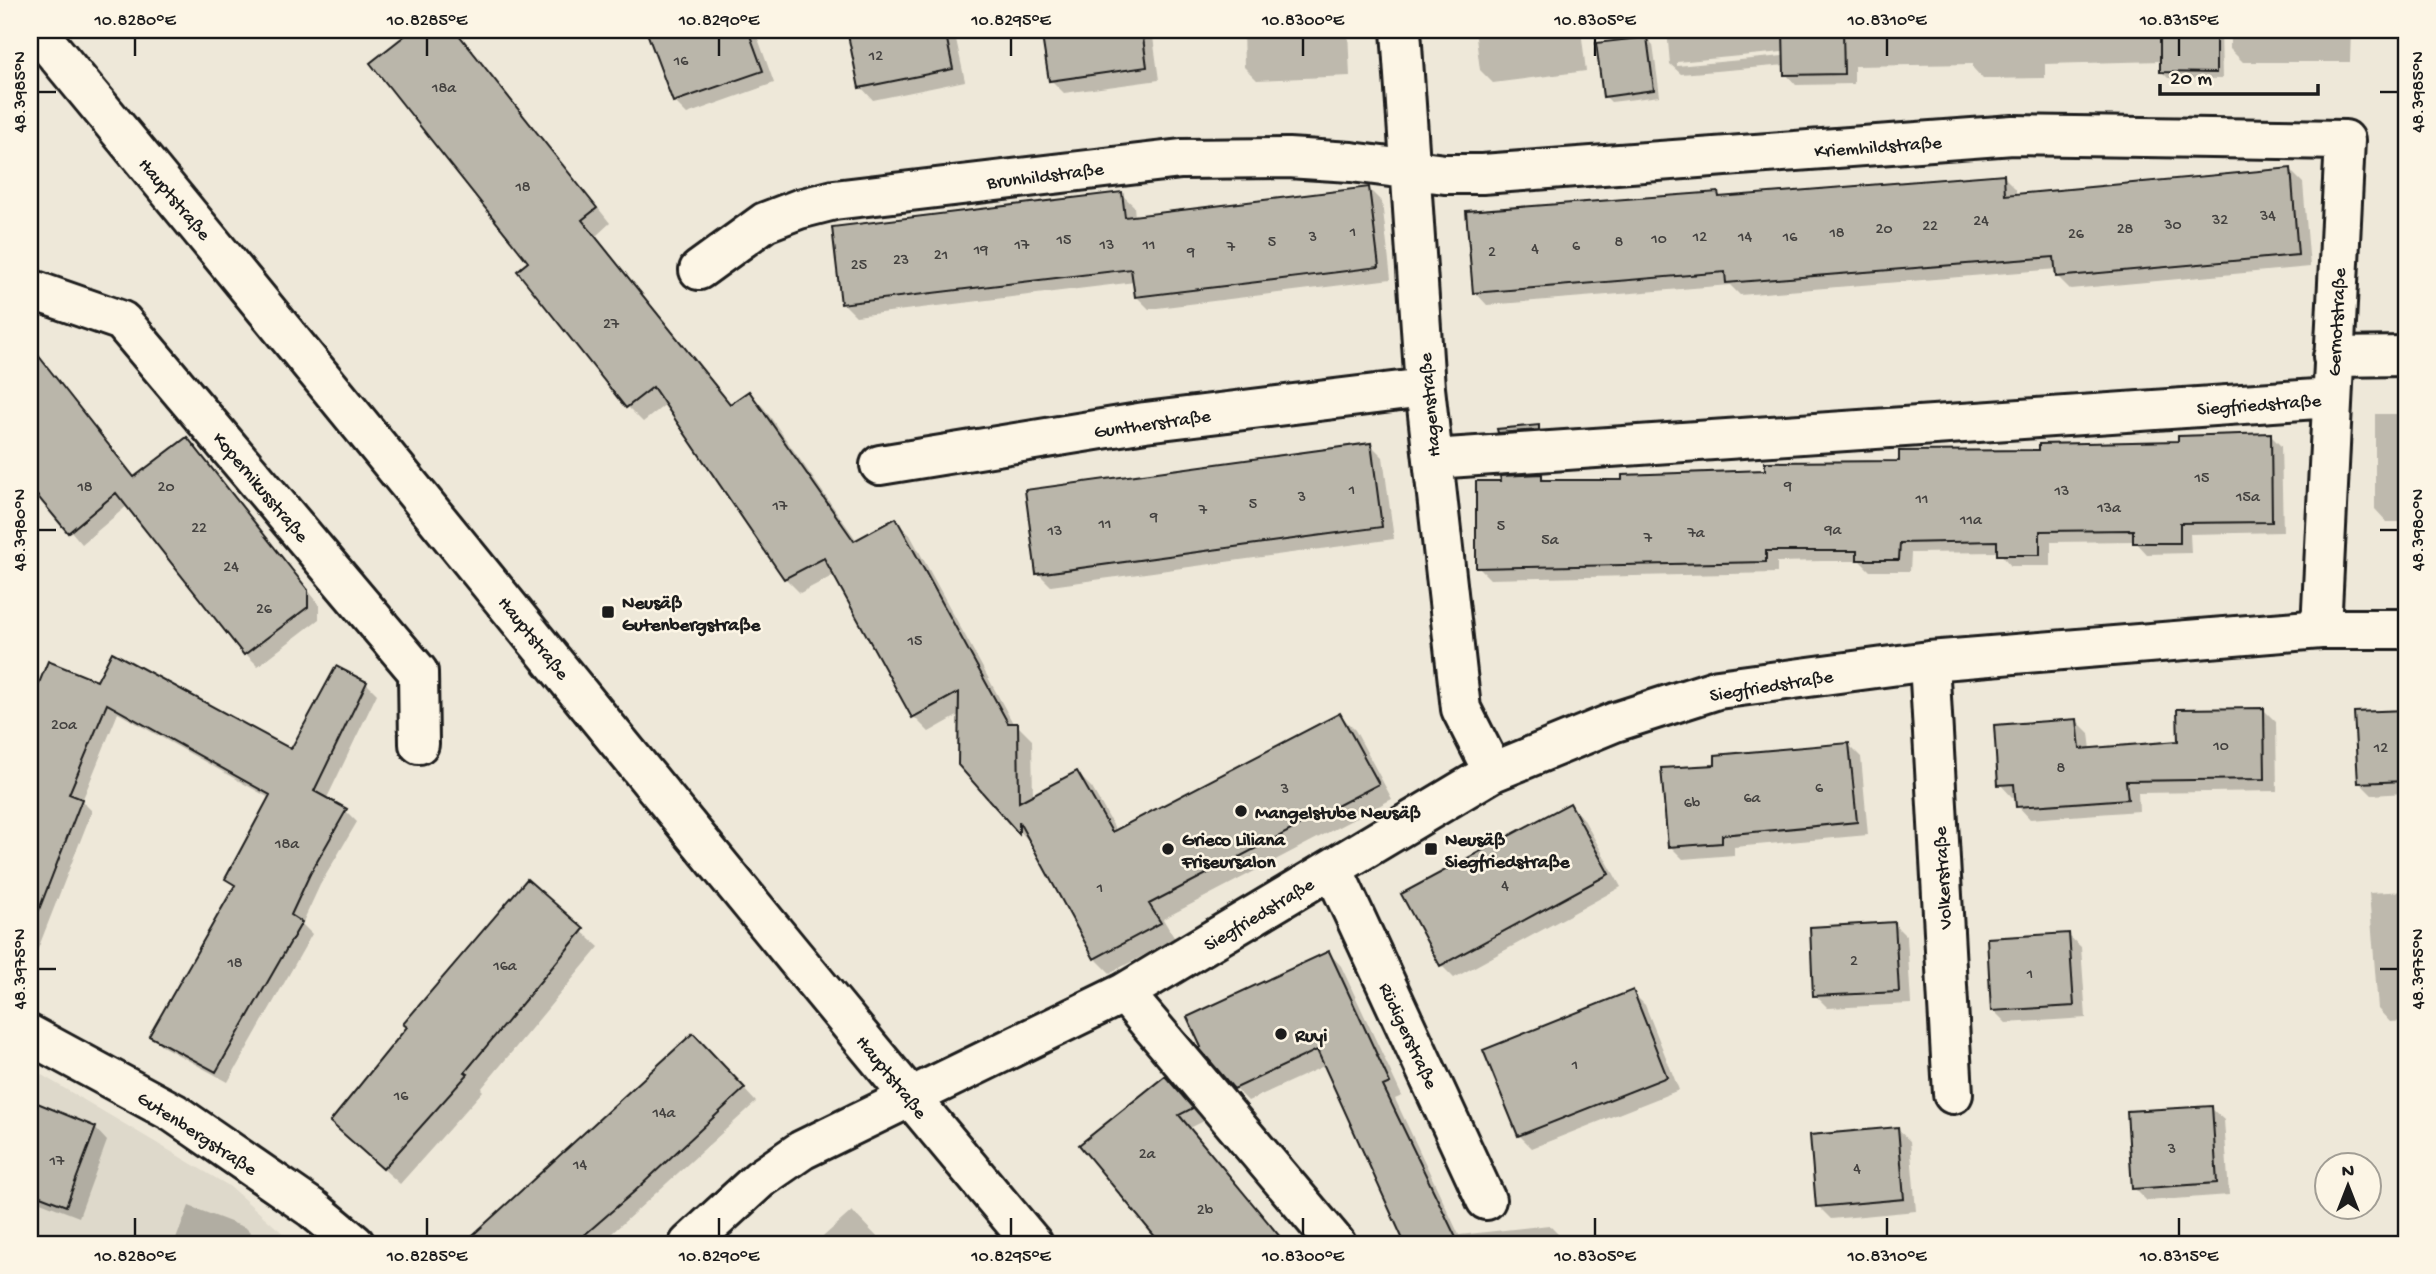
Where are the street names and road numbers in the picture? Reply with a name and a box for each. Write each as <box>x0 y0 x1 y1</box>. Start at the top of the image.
street label: Kriemhildstraße <box>1814 133 1943 164</box>
street label: Hauptstraße <box>132 154 215 246</box>
street label: Brunhildstraße <box>985 159 1105 196</box>
street label: Gernotstraße <box>2324 267 2353 377</box>
street label: Hagenstraße <box>1415 351 1447 458</box>
street label: Siegfriedstraße <box>2196 391 2322 422</box>
street label: Guntherstraße <box>1093 406 1213 445</box>
street label: Kopernikusstraße <box>206 428 312 548</box>
street label: Hauptstraße <box>492 593 573 686</box>
street label: Siegfriedstraße <box>1708 666 1835 709</box>
street label: Volkerstraße <box>1930 826 1959 931</box>
street label: Siegfriedstraße <box>1201 874 1319 958</box>
street label: Rüdigerstraße <box>1372 980 1442 1094</box>
street label: Hauptstraße <box>850 1032 931 1125</box>
street label: Gutenbergstraße <box>132 1088 260 1182</box>

